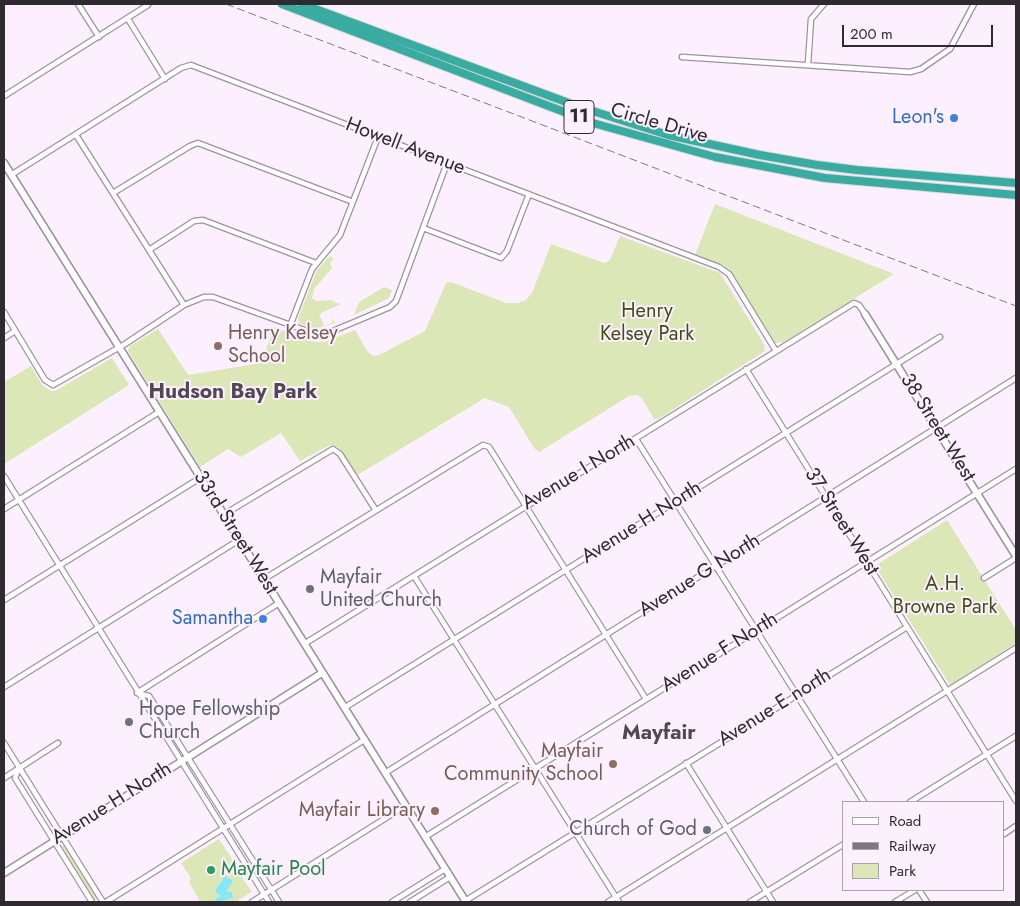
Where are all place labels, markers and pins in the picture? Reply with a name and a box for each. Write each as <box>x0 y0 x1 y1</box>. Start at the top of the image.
place label: Leon's <box>892 106 944 130</box>
marker: Leon's <box>948 112 960 124</box>
place label: Henry Kelsey School <box>228 322 338 369</box>
marker: Henry Kelsey School <box>212 340 224 352</box>
place label: Mayfair United Church <box>320 566 442 613</box>
marker: Mayfair United Church <box>304 583 316 595</box>
place label: Samantha <box>172 607 253 631</box>
marker: Samantha <box>257 613 269 625</box>
place label: Hope Fellowship Church <box>139 698 280 745</box>
marker: Hope Fellowship Church <box>123 716 135 728</box>
place label: Mayfair Community School <box>444 740 603 787</box>
marker: Mayfair Community School <box>607 758 619 770</box>
place label: Mayfair Library <box>299 799 425 823</box>
marker: Mayfair Library <box>429 805 441 817</box>
place label: Church of God <box>569 818 697 842</box>
marker: Church of God <box>701 824 713 836</box>
place label: Mayfair Pool <box>221 858 326 882</box>
marker: Mayfair Pool <box>205 864 217 876</box>

